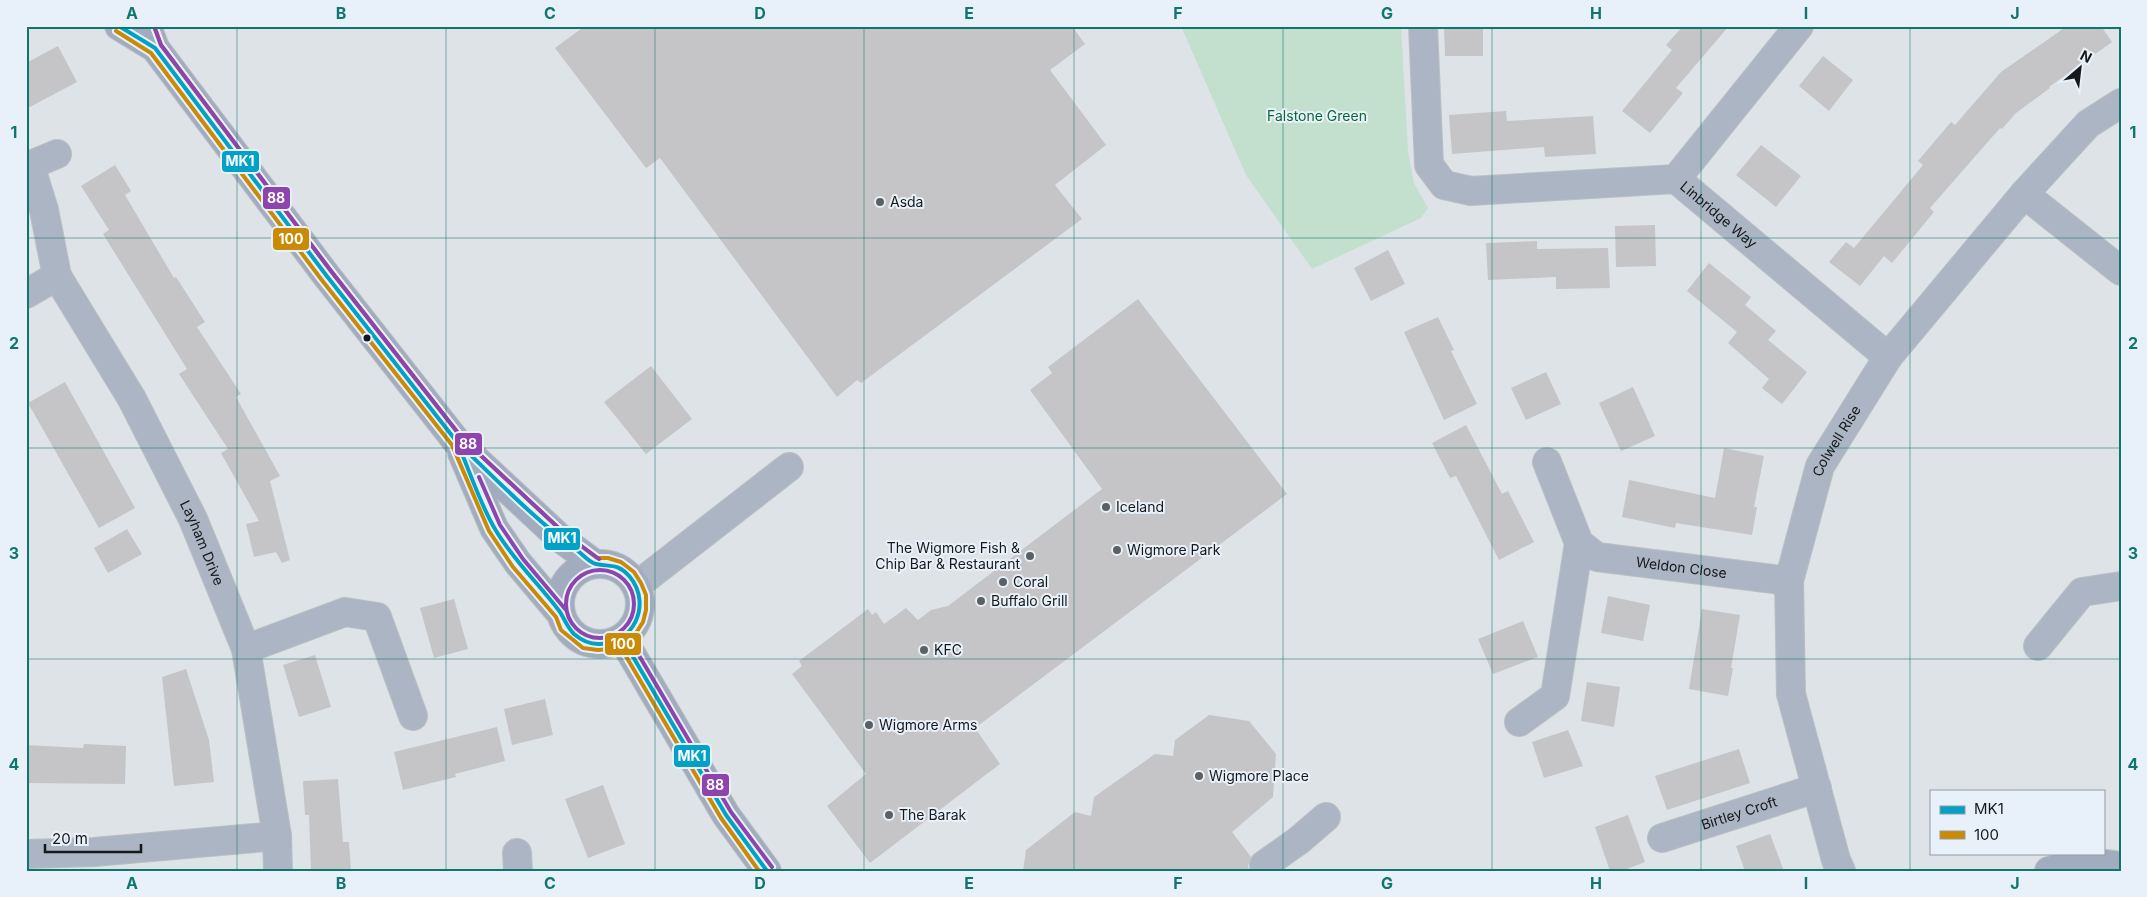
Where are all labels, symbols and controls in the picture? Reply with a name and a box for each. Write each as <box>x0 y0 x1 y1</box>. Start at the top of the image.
text: A <box>126 3 138 23</box>
text: B <box>336 3 346 23</box>
text: C <box>544 3 556 23</box>
text: D <box>754 3 766 23</box>
text: E <box>964 3 974 23</box>
text: F <box>1173 3 1183 23</box>
text: G <box>1381 3 1393 23</box>
text: H <box>1590 3 1602 23</box>
text: I <box>1804 3 1808 23</box>
text: J <box>2010 3 2020 23</box>
north arrow <box>2054 42 2104 92</box>
text: N <box>2078 46 2095 66</box>
park label: Falstone Green <box>1267 107 1367 124</box>
text: 1 <box>11 122 17 142</box>
text: 1 <box>2130 122 2136 142</box>
line badge: MK1 <box>221 150 260 173</box>
text: MK1 <box>225 152 255 169</box>
street label: Linbridge Way <box>1677 177 1761 252</box>
line badge: 88 <box>262 186 291 210</box>
text: 88 <box>267 189 285 206</box>
place label: Asda <box>890 193 923 210</box>
marker: Asda <box>874 196 886 208</box>
line badge: 100 <box>272 227 310 251</box>
text: 100 <box>279 230 303 247</box>
text: 2 <box>9 333 19 353</box>
unlabelled marker <box>362 333 372 343</box>
text: 2 <box>2128 333 2138 353</box>
street label: Colwell Rise <box>1809 402 1864 478</box>
line badge: 88 <box>454 432 483 456</box>
text: 88 <box>459 435 477 452</box>
street label: Layham Drive <box>177 497 228 588</box>
place label: Iceland <box>1116 498 1164 515</box>
marker: Iceland <box>1100 501 1112 513</box>
line badge: MK1 <box>543 527 581 551</box>
text: MK1 <box>547 529 577 546</box>
place label: The Wigmore Fish & Chip Bar & Restaurant <box>875 539 1020 572</box>
place label: Wigmore Park <box>1127 541 1221 558</box>
text: 3 <box>9 543 19 563</box>
text: 3 <box>2128 543 2138 563</box>
marker: Wigmore Park <box>1111 544 1123 556</box>
marker: The Wigmore Fish & Chip Bar & Restaurant <box>1024 550 1036 562</box>
street label: Weldon Close <box>1635 553 1728 581</box>
place label: Coral <box>1013 573 1048 590</box>
marker: Coral <box>997 576 1009 588</box>
place label: Buffalo Grill <box>991 592 1068 609</box>
marker: Buffalo Grill <box>975 595 987 607</box>
line badge: 100 <box>604 632 642 656</box>
text: 100 <box>611 635 635 652</box>
place label: KFC <box>934 641 962 658</box>
marker: KFC <box>918 644 930 656</box>
place label: Wigmore Arms <box>879 716 977 733</box>
marker: Wigmore Arms <box>863 719 875 731</box>
line badge: MK1 <box>673 744 711 768</box>
text: MK1 <box>677 747 707 764</box>
text: 4 <box>9 754 20 774</box>
text: 4 <box>2128 754 2139 774</box>
place label: Wigmore Place <box>1209 767 1309 784</box>
marker: Wigmore Place <box>1193 770 1205 782</box>
line badge: 88 <box>701 773 730 797</box>
text: 88 <box>706 776 724 793</box>
legend <box>1930 790 2104 854</box>
street label: Birtley Croft <box>1699 792 1779 833</box>
text: MK1 <box>1974 799 2004 818</box>
place label: The Barak <box>899 806 967 823</box>
marker: The Barak <box>883 809 895 821</box>
scale bar <box>45 822 141 854</box>
text: 100 <box>1974 825 1999 844</box>
text: 20 m <box>52 829 88 848</box>
text: A <box>126 873 138 893</box>
text: B <box>336 873 346 893</box>
text: C <box>544 873 556 893</box>
text: D <box>754 873 766 893</box>
text: E <box>964 873 974 893</box>
text: F <box>1173 873 1183 893</box>
text: G <box>1381 873 1393 893</box>
text: H <box>1590 873 1602 893</box>
text: I <box>1804 873 1808 893</box>
text: J <box>2010 873 2020 893</box>

